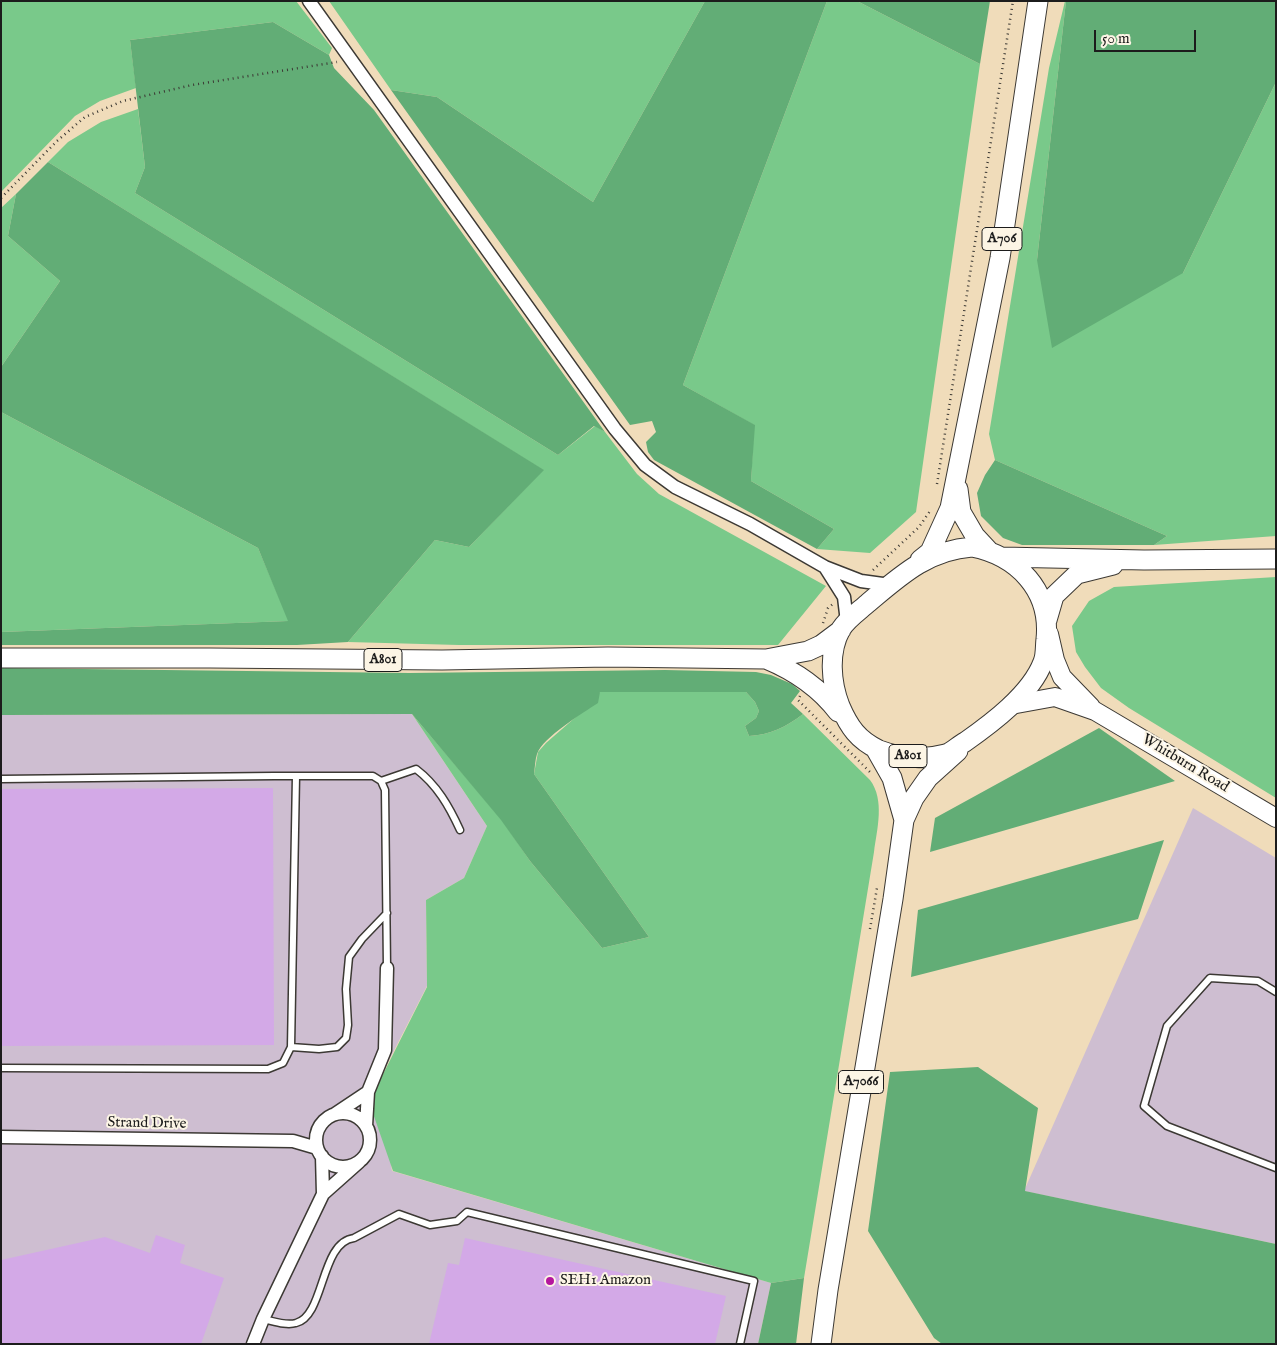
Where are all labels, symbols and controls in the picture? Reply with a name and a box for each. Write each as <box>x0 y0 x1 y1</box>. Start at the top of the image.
scale bar <box>1097 20 1200 52</box>
text: 50 m <box>1102 29 1130 48</box>
road number: A706 <box>982 228 1022 250</box>
road number: A801 <box>364 648 402 672</box>
street label: Whitburn Road <box>1138 731 1232 797</box>
road number: A801 <box>889 744 927 768</box>
road number: A7066 <box>838 1070 884 1094</box>
street label: Strand Drive <box>107 1114 187 1134</box>
place label: SEH1 Amazon <box>560 1272 651 1290</box>
marker: SEH1 Amazon <box>544 1275 556 1287</box>

